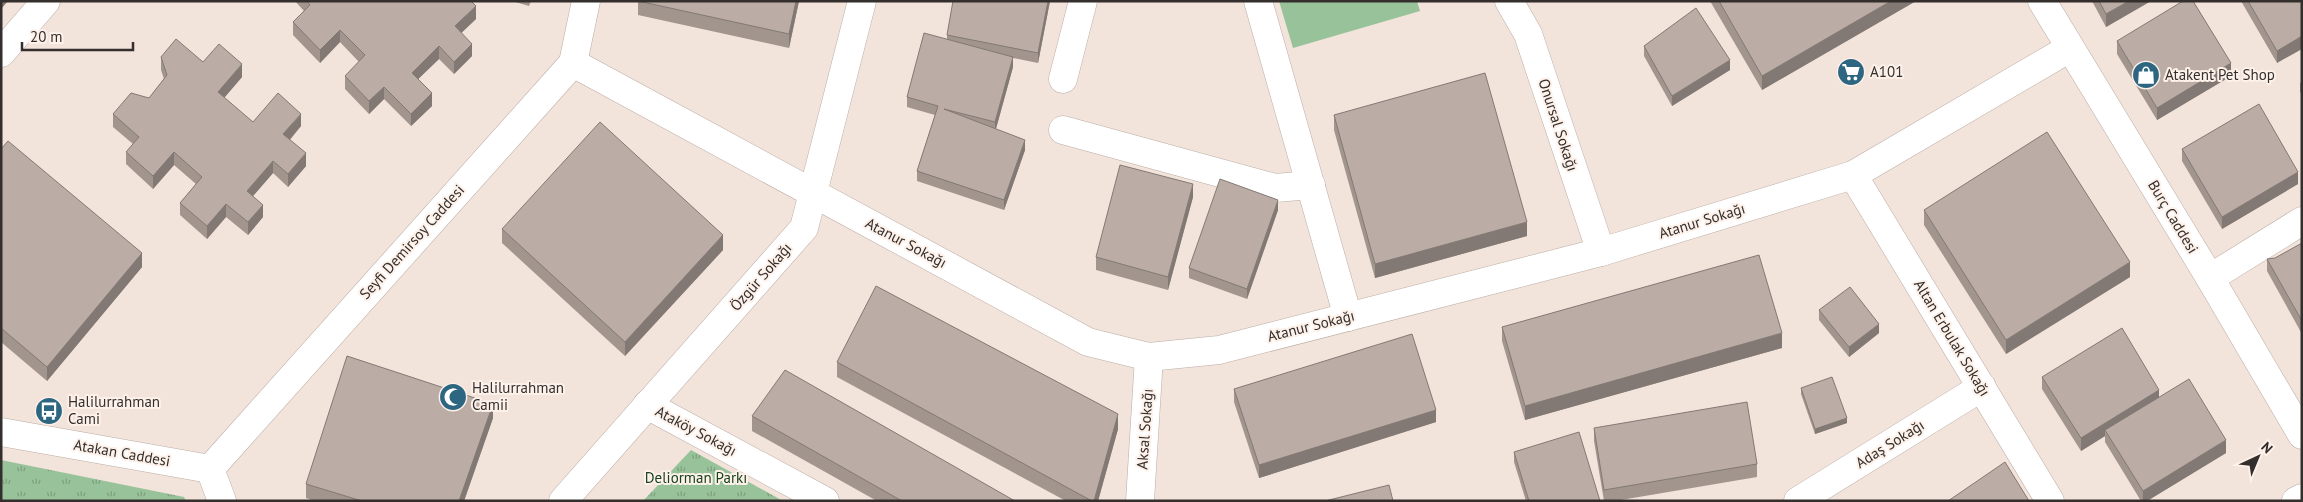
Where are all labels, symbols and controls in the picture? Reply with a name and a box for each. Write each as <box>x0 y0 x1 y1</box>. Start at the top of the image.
scale bar <box>22 20 134 52</box>
text: 20 m <box>30 27 63 46</box>
supermarket icon: A101 <box>1836 57 1866 87</box>
shop icon: Atakent Pet Shop <box>2131 60 2161 90</box>
place label: A101 <box>1870 62 1903 81</box>
place label: Atakent Pet Shop <box>2165 65 2275 84</box>
street label: Onursal Sokağı <box>1535 76 1582 174</box>
street label: Burç Caddesi <box>2144 177 2203 257</box>
street label: Seyfi Demirsoy Caddesi <box>355 180 468 303</box>
street label: Atanur Sokağı <box>1656 198 1747 243</box>
street label: Atanur Sokağı <box>862 213 950 272</box>
street label: Özgür Sokağı <box>726 239 795 315</box>
street label: Altan Erbulak Sokağı <box>1910 276 1995 399</box>
street label: Atanur Sokağı <box>1265 306 1356 346</box>
place label: Halilurrahman Camii <box>472 378 564 414</box>
mosque icon: Halilurrahman Camii <box>438 382 468 412</box>
street label: Aksal Sokağı <box>1132 388 1157 470</box>
place label: Halilurrahman Cami <box>68 392 160 428</box>
bus stop icon: Halilurrahman Cami <box>34 396 64 426</box>
street label: Ataköy Sokağı <box>652 401 740 460</box>
street label: Adaş Sokağı <box>1852 415 1928 472</box>
north arrow <box>2233 432 2283 482</box>
street label: Atakan Caddesi <box>72 435 172 470</box>
text: N <box>2257 438 2277 457</box>
park label: Deliorman Parkı <box>645 468 747 487</box>

